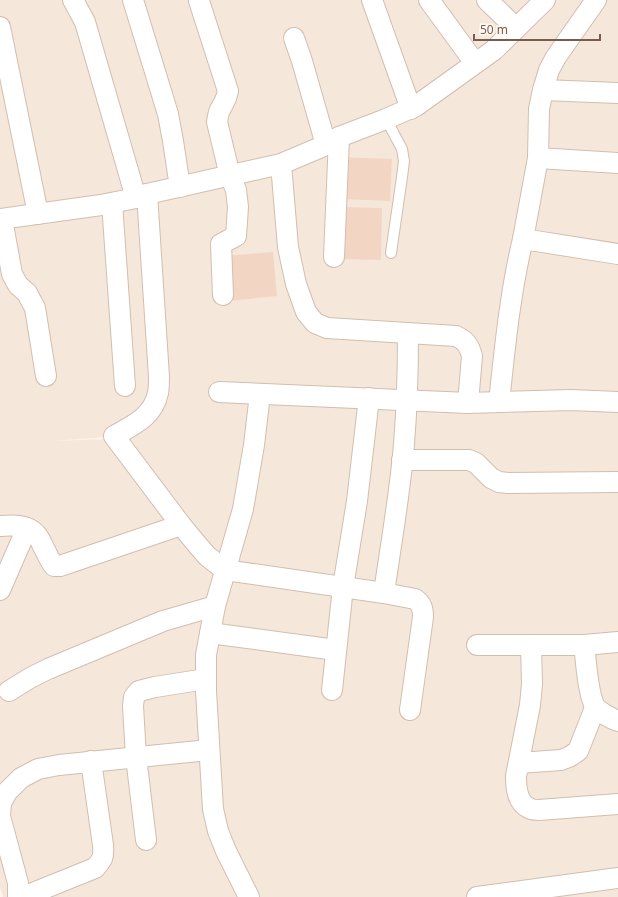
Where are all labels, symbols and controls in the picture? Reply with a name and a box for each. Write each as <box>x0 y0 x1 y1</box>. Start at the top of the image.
scale bar <box>474 16 600 42</box>
text: 50 m <box>480 21 508 38</box>

